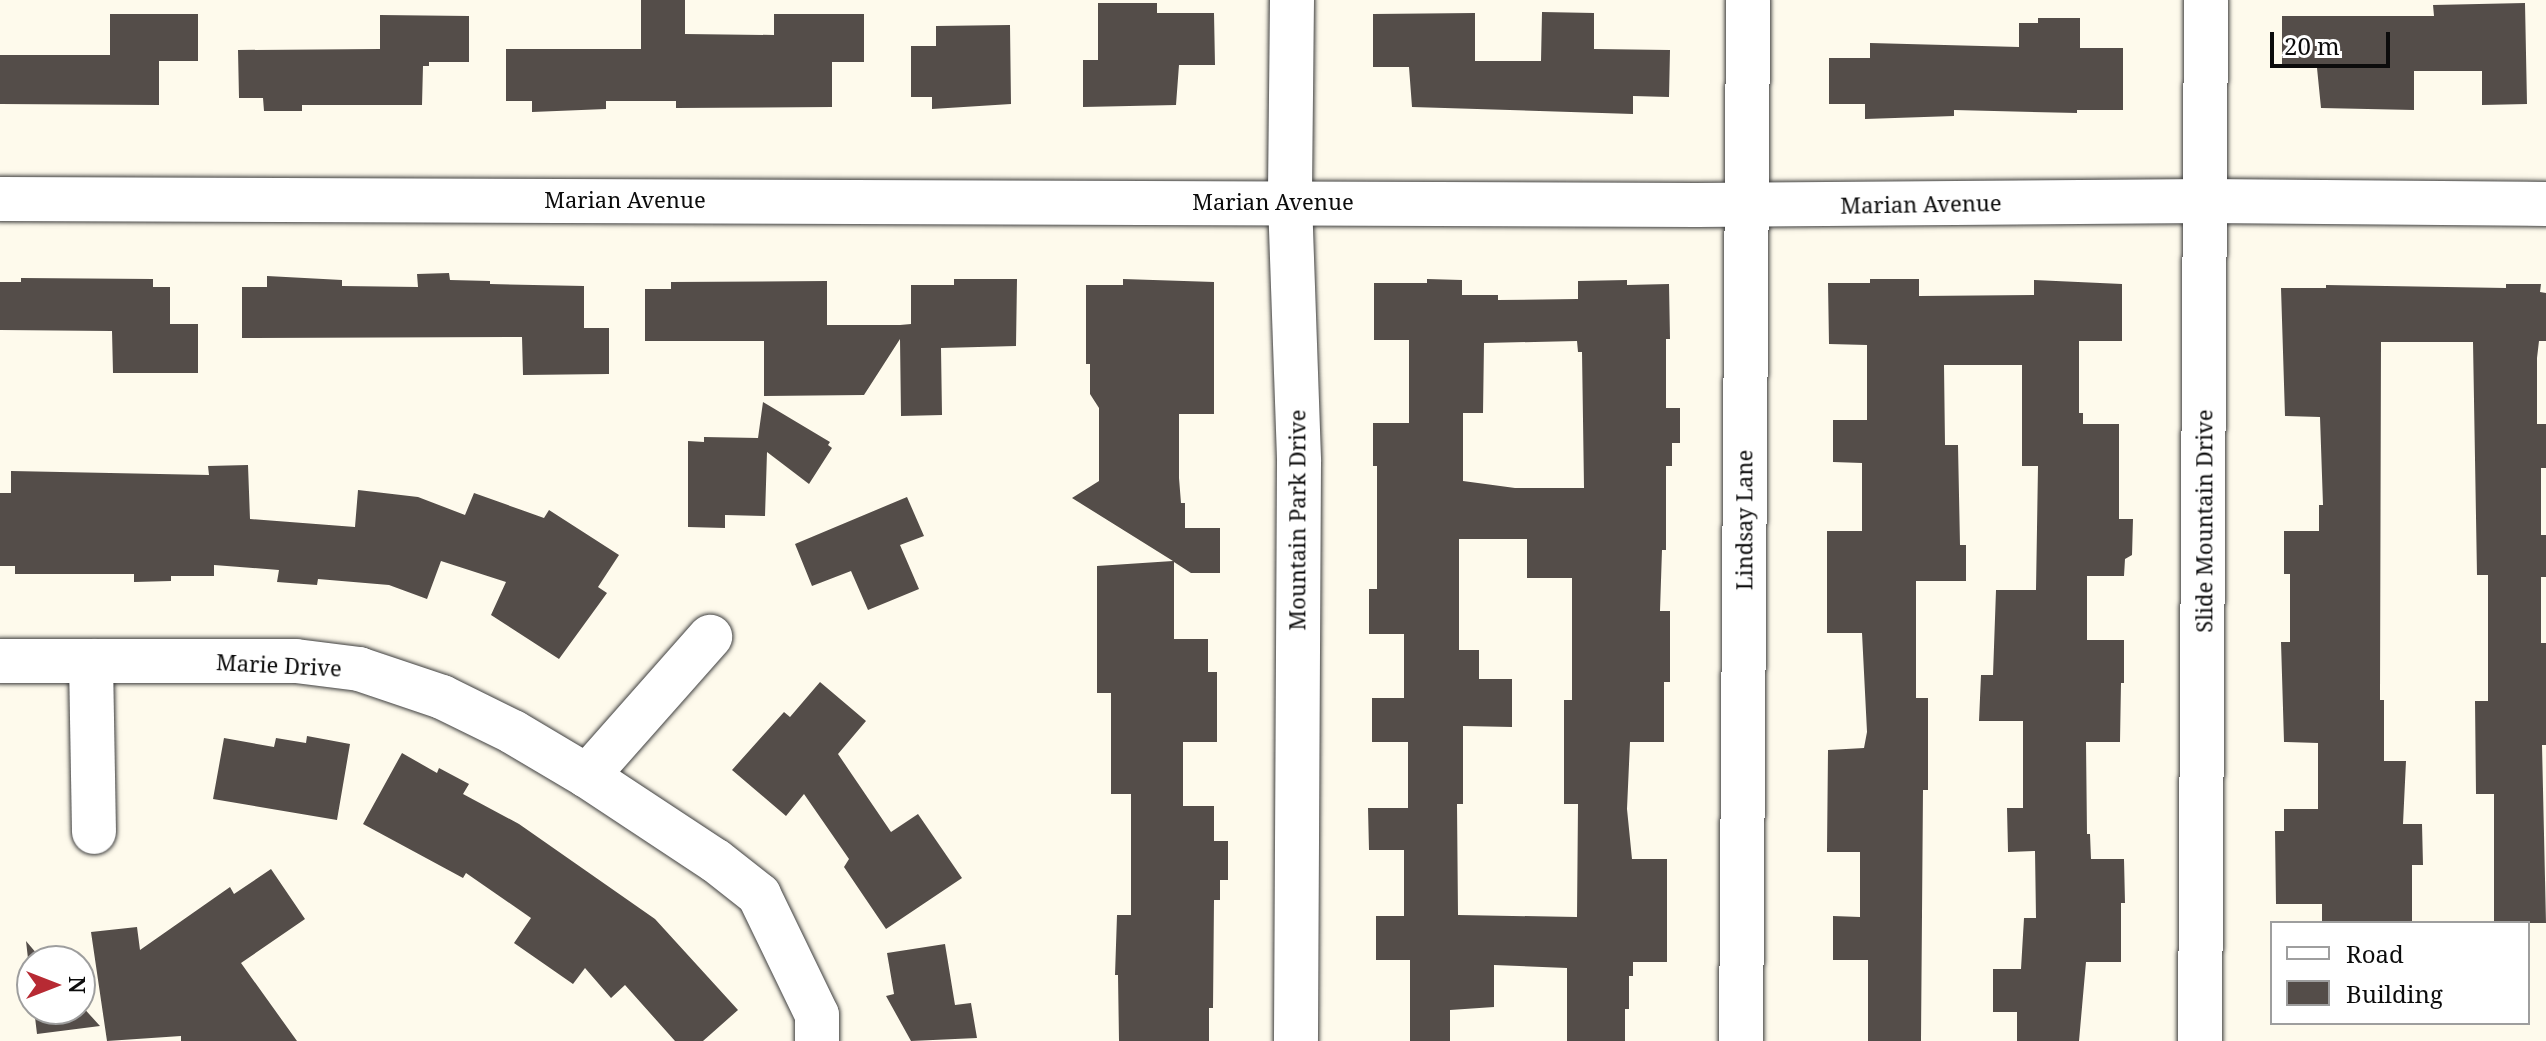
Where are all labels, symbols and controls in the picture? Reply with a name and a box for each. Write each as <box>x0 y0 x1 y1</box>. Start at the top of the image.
scale bar <box>2274 16 2394 66</box>
text: 20 m <box>2284 29 2340 62</box>
street label: Marian Avenue <box>544 187 706 213</box>
street label: Marian Avenue <box>1192 189 1354 215</box>
street label: Marian Avenue <box>1840 189 2002 219</box>
street label: Mountain Park Drive <box>1284 409 1310 631</box>
street label: Slide Mountain Drive <box>2191 409 2217 633</box>
street label: Lindsay Lane <box>1731 450 1757 590</box>
street label: Marie Drive <box>215 649 343 681</box>
legend <box>2270 921 2530 1025</box>
text: Road <box>2346 937 2404 970</box>
north arrow <box>16 945 96 1025</box>
text: N <box>63 976 93 994</box>
text: Building <box>2346 977 2443 1010</box>

